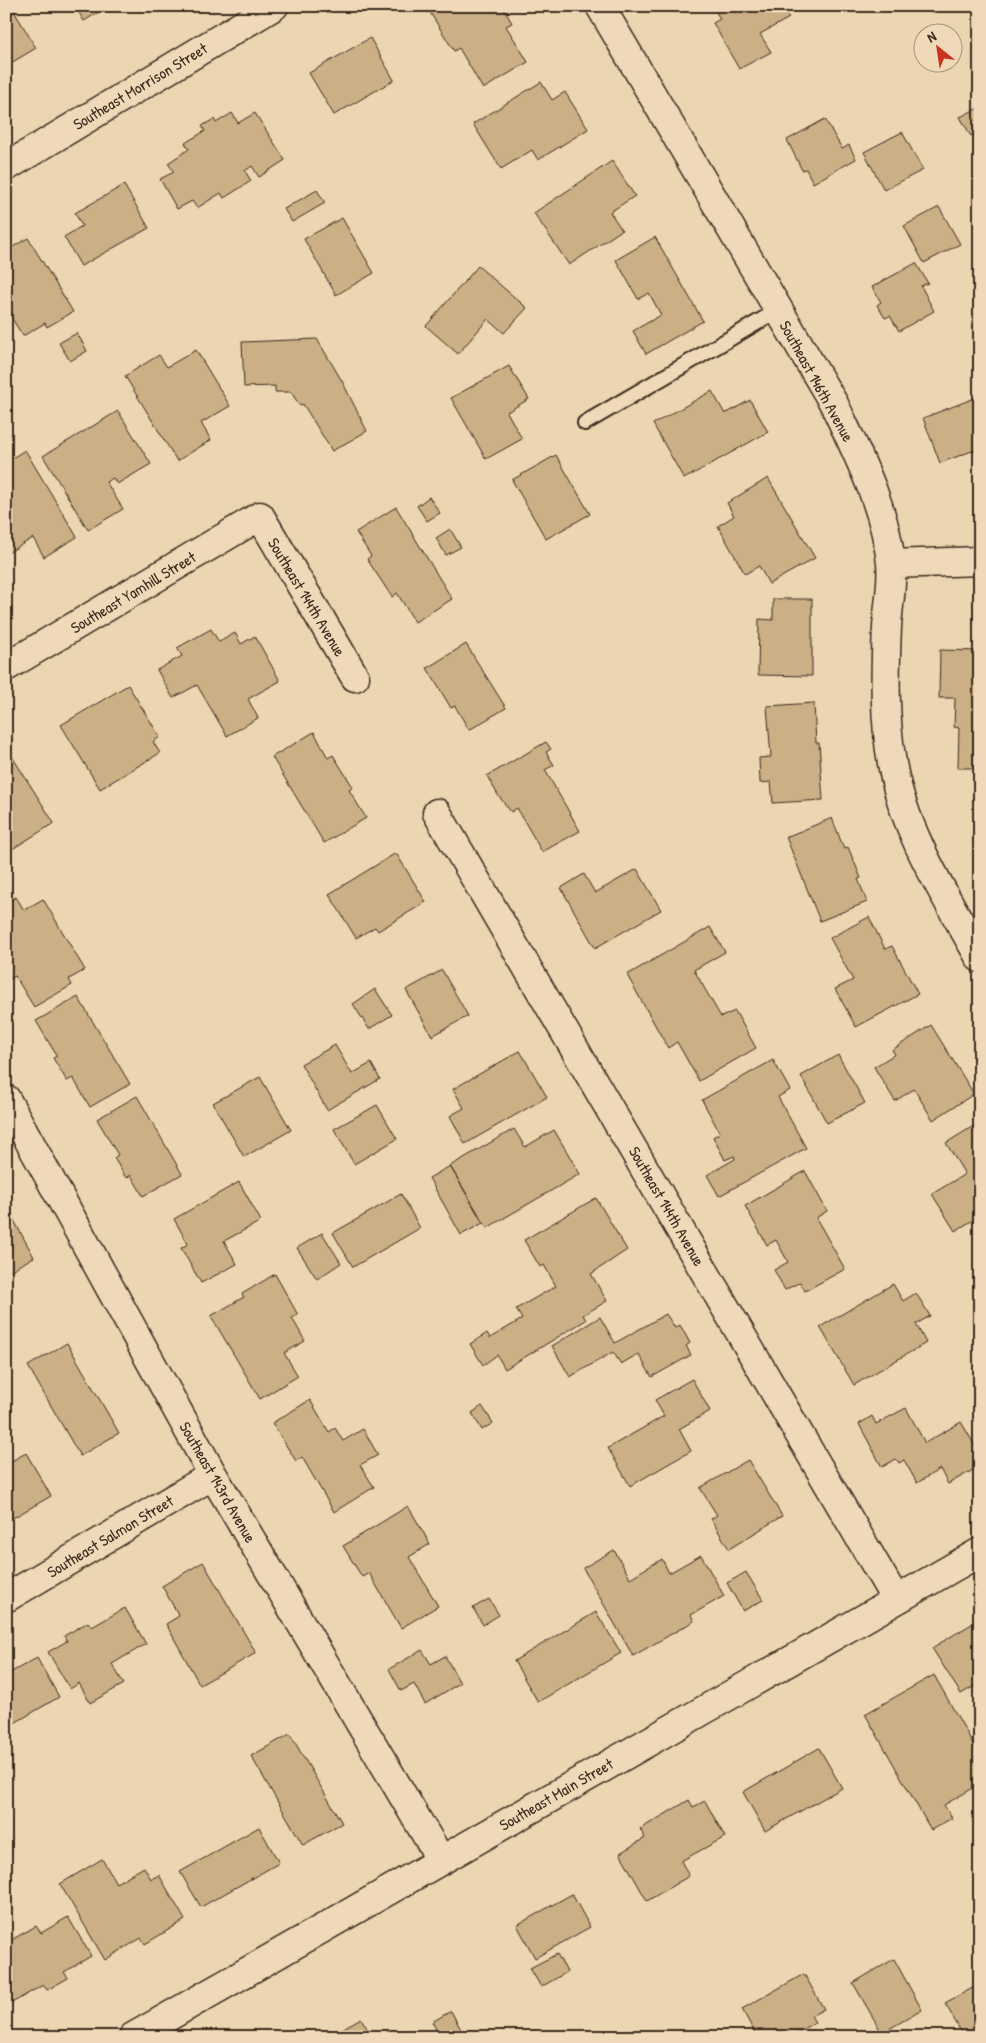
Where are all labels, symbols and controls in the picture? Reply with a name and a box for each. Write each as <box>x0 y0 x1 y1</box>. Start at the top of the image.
north arrow <box>914 22 964 72</box>
text: N <box>923 26 940 46</box>
street label: Southeast Morrison Street <box>69 37 212 135</box>
street label: Southeast 146th Avenue <box>775 317 860 446</box>
street label: Southeast 144th Avenue <box>263 534 351 661</box>
street label: Southeast Yamhill Street <box>66 546 200 638</box>
street label: Southeast 144th Avenue <box>624 1142 711 1270</box>
street label: Southeast 143rd Avenue <box>174 1418 262 1547</box>
street label: Southeast Salmon Street <box>43 1489 178 1582</box>
street label: Southeast Main Street <box>495 1752 617 1836</box>

